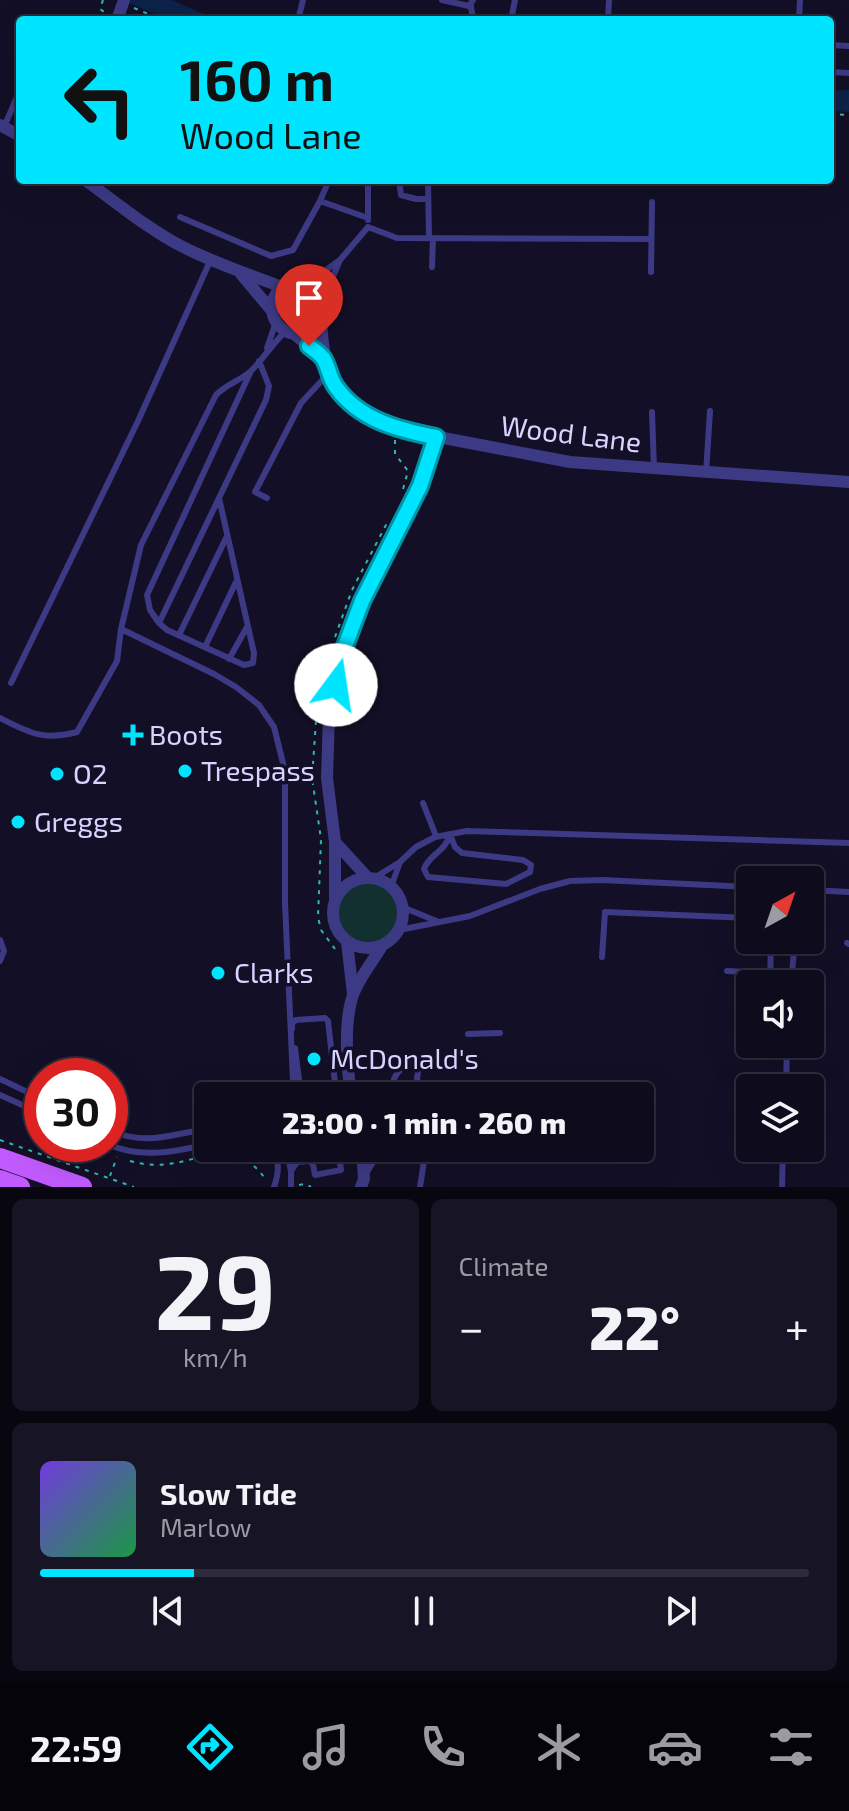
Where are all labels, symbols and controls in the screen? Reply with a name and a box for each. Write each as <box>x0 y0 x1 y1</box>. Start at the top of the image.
text: 160 m <box>180 45 334 112</box>
icon: left <box>48 48 152 152</box>
text: Wood Lane <box>180 113 362 156</box>
pin <box>275 264 343 346</box>
icon: arrive <box>287 276 331 320</box>
street label: Wood Lane <box>499 408 643 458</box>
position arrow <box>294 643 378 727</box>
place label: Boots <box>149 717 223 751</box>
marker: Boots <box>124 726 142 744</box>
place label: Trespass <box>201 753 315 787</box>
place label: O2 <box>73 756 107 790</box>
marker: Trespass <box>176 762 194 780</box>
marker: O2 <box>48 765 66 783</box>
place label: Greggs <box>34 804 123 838</box>
marker: Greggs <box>9 813 27 831</box>
north arrow <box>736 866 824 954</box>
map controls <box>736 866 824 1162</box>
place label: Clarks <box>234 955 313 989</box>
marker: Clarks <box>209 964 227 982</box>
button: sound <box>736 970 824 1058</box>
place label: McDonald's <box>330 1041 479 1075</box>
marker: McDonald's <box>305 1050 323 1068</box>
speed limit sign: 30 <box>24 1058 128 1162</box>
button: layers <box>736 1074 824 1162</box>
text: 23:00 · 1 min · 260 m <box>282 1104 566 1140</box>
text: 29 <box>154 1226 276 1351</box>
text: Climate <box>459 1250 548 1281</box>
text: 22° <box>589 1290 680 1362</box>
text: − <box>459 1300 484 1353</box>
text: + <box>785 1300 809 1353</box>
text: km/h <box>183 1341 248 1372</box>
text: Slow Tide <box>160 1475 297 1511</box>
text: Marlow <box>160 1511 251 1542</box>
icon: previous <box>146 1589 190 1633</box>
icon: pause <box>402 1589 446 1633</box>
icon: next <box>659 1589 703 1633</box>
icon: directions <box>182 1719 238 1775</box>
icon: music <box>298 1719 354 1775</box>
icon: phone <box>415 1719 471 1775</box>
icon: climate <box>531 1719 587 1775</box>
icon: car <box>647 1719 703 1775</box>
icon: filters <box>763 1719 819 1775</box>
text: 22:59 <box>30 1726 122 1769</box>

